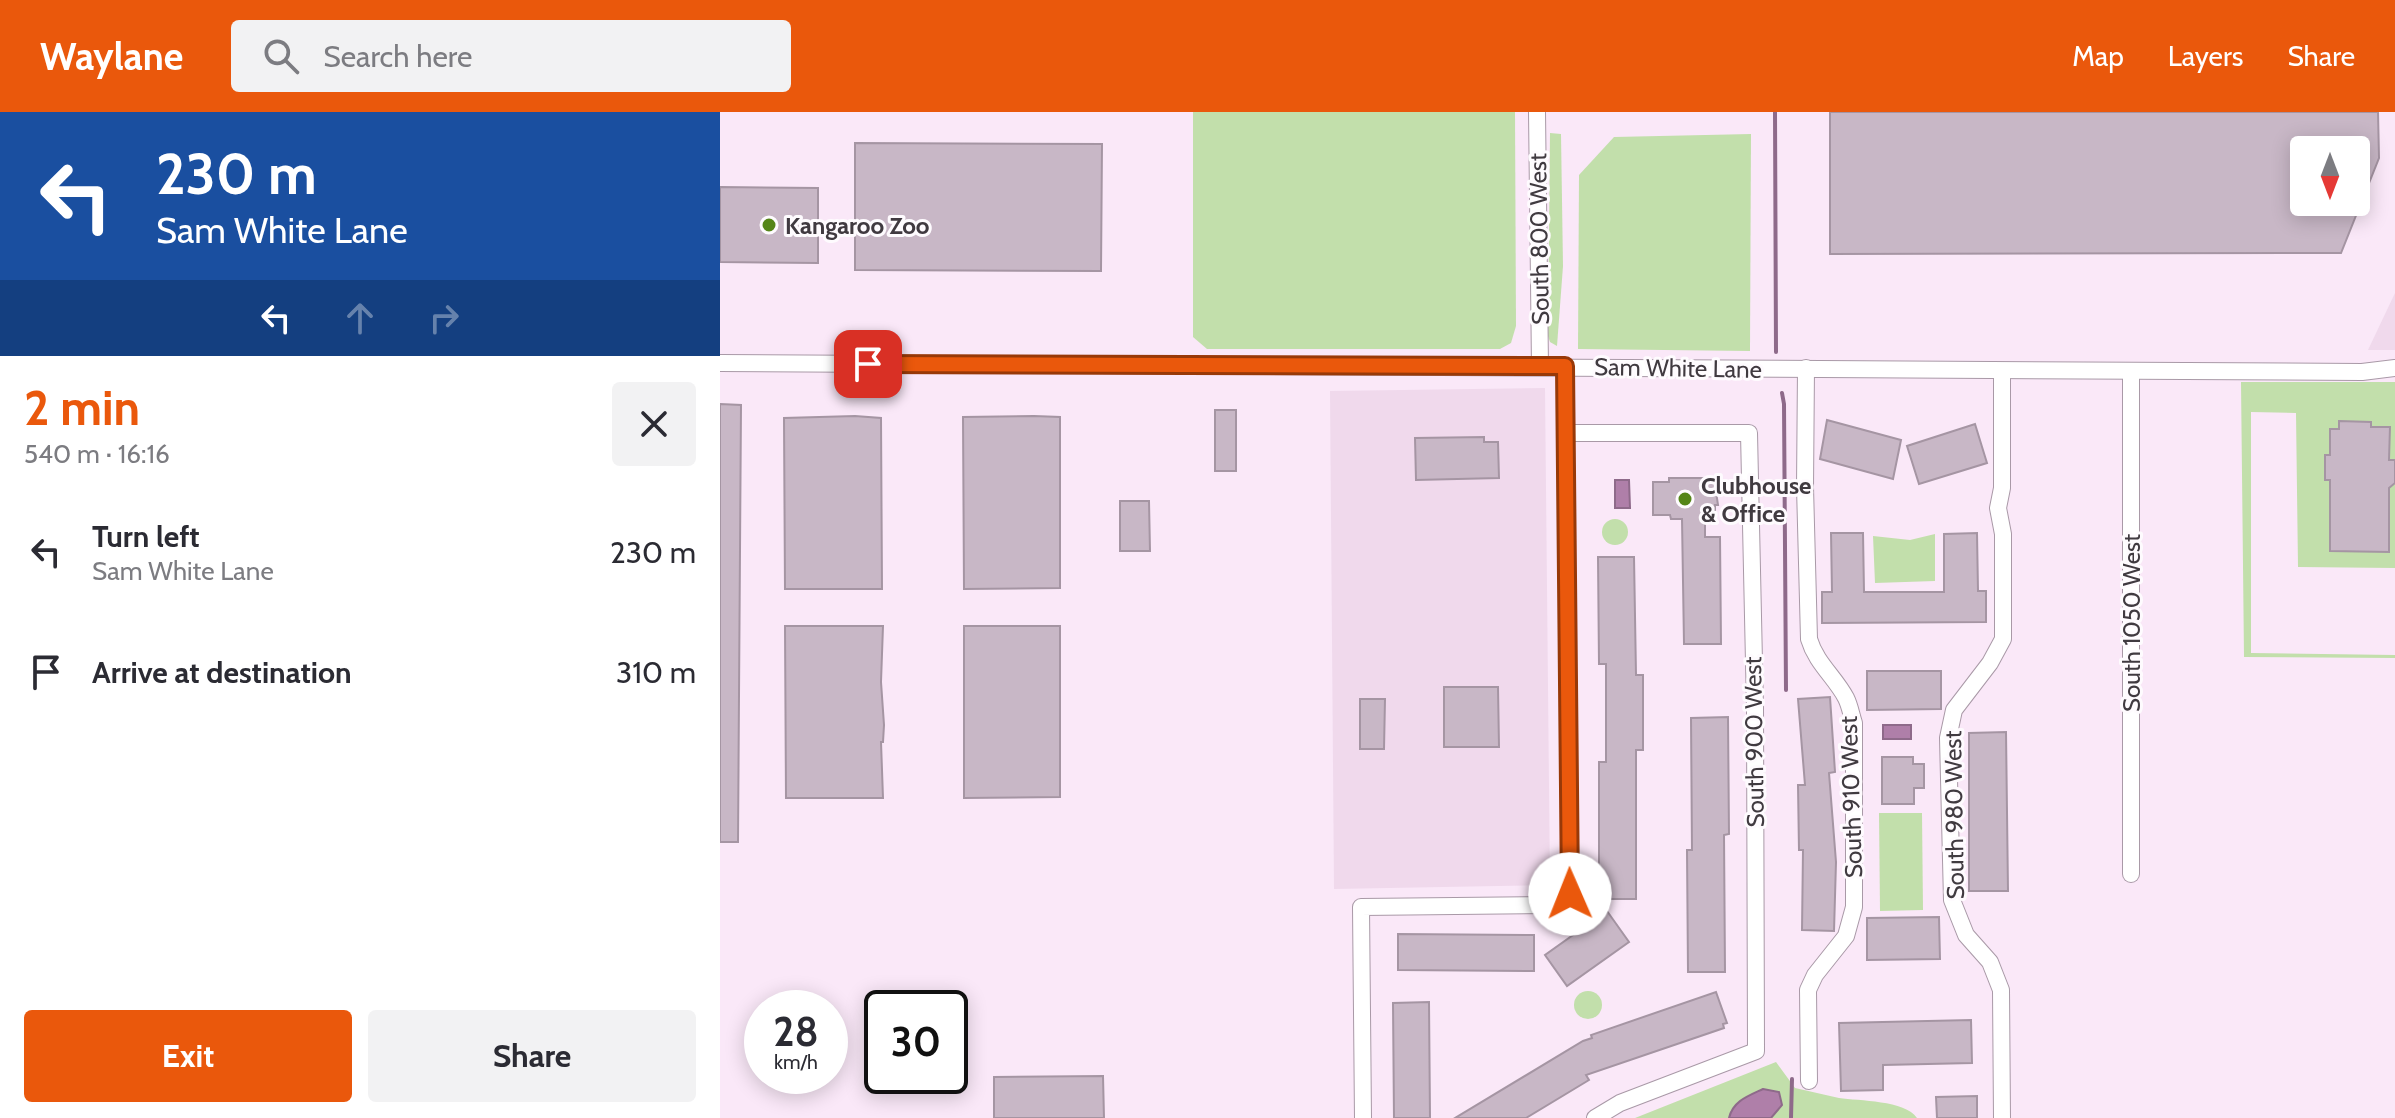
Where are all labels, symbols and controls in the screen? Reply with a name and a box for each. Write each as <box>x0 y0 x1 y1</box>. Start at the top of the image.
search box <box>231 20 791 92</box>
text: Waylane <box>40 33 183 80</box>
icon: search <box>259 34 303 78</box>
text: Search here <box>323 38 472 75</box>
text: Map <box>2072 39 2124 73</box>
text: Layers <box>2168 39 2243 73</box>
text: Share <box>2287 39 2355 73</box>
north arrow <box>2290 136 2370 216</box>
map controls <box>2290 136 2370 216</box>
text: 230 m <box>156 140 317 208</box>
icon: left <box>24 144 128 248</box>
street label: South 800 West <box>1523 153 1555 325</box>
text: Sam White Lane <box>156 208 408 252</box>
place label: Kangaroo Zoo <box>785 211 930 240</box>
marker: Kangaroo Zoo <box>760 216 778 234</box>
icon: left <box>254 296 298 340</box>
icon: ahead <box>338 296 382 340</box>
icon: right <box>422 296 466 340</box>
pin <box>834 330 902 398</box>
icon: arrive <box>846 342 890 386</box>
street label: Sam White Lane <box>1594 352 1762 384</box>
text: 2 min <box>24 379 140 437</box>
button: close <box>612 382 696 466</box>
text: 540 m · 16:16 <box>24 438 170 470</box>
place label: Clubhouse & Office <box>1701 471 1811 528</box>
marker: Clubhouse & Office <box>1676 490 1694 508</box>
text: Turn left <box>92 518 200 555</box>
icon: left <box>24 530 68 574</box>
text: 230 m <box>610 534 696 571</box>
street label: South 1050 West <box>2117 534 2146 712</box>
text: Sam White Lane <box>92 555 274 587</box>
icon: arrive <box>24 650 68 694</box>
text: Arrive at destination <box>92 654 352 691</box>
text: 310 m <box>616 654 696 691</box>
street label: South 900 West <box>1738 656 1770 828</box>
street label: South 910 West <box>1834 716 1868 878</box>
street label: South 980 West <box>1938 730 1970 900</box>
position arrow <box>1528 852 1612 936</box>
speed limit sign: 30 <box>864 990 968 1094</box>
text: 28 <box>773 1007 819 1056</box>
button: Exit <box>24 1010 352 1102</box>
button: Share <box>368 1010 696 1102</box>
text: km/h <box>774 1050 818 1074</box>

